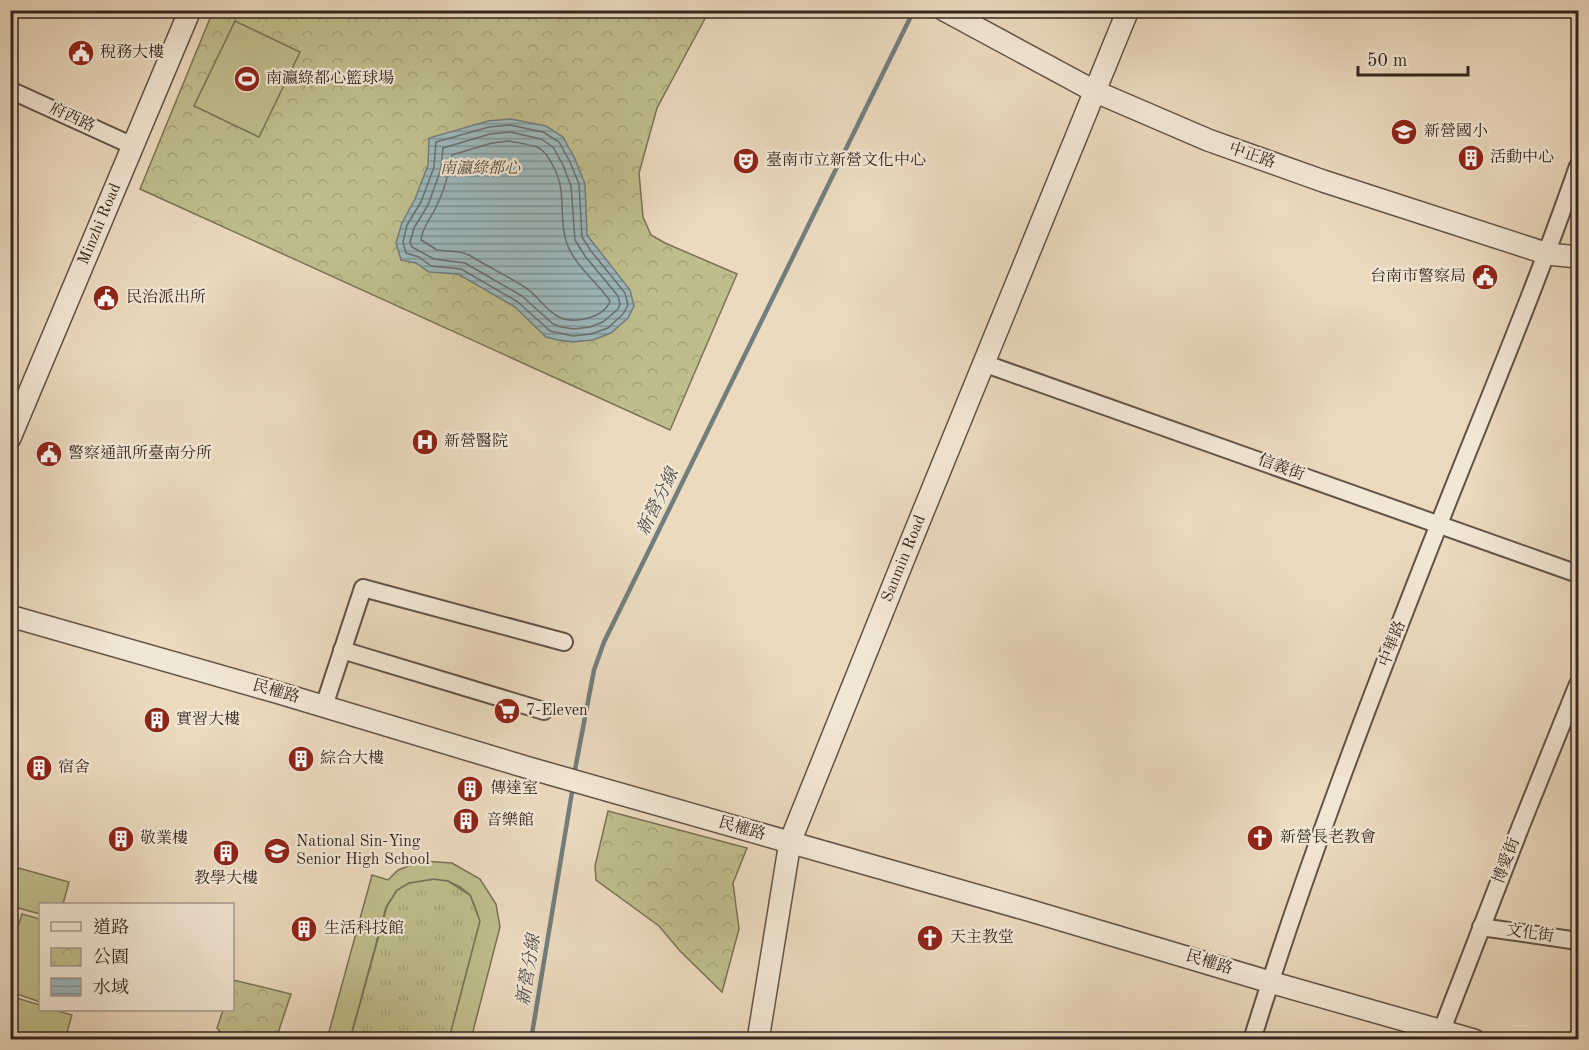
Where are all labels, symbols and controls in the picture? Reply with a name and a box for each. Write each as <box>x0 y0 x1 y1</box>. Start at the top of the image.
public building icon: 稅務大樓 <box>66 38 96 68</box>
scale bar <box>1358 39 1468 77</box>
place label: 稅務大樓 <box>100 43 164 61</box>
text: 50 m <box>1367 52 1407 70</box>
sports icon: 南瀛綠都心籃球場 <box>232 64 262 94</box>
place label: 南瀛綠都心籃球場 <box>266 69 394 87</box>
street label: 府西路 <box>47 99 98 135</box>
school or university icon: 新營國小 <box>1389 117 1419 147</box>
place label: 新營國小 <box>1424 122 1488 140</box>
street label: 中正路 <box>1227 139 1278 171</box>
building icon: 活動中心 <box>1456 143 1486 173</box>
theatre icon: 臺南市立新營文化中心 <box>731 146 761 176</box>
place label: 活動中心 <box>1490 148 1554 166</box>
place label: 臺南市立新營文化中心 <box>766 151 926 169</box>
park label: 南瀛綠都心 <box>440 159 521 177</box>
street label: Minzhi Road <box>76 181 124 267</box>
public building icon: 台南市警察局 <box>1470 262 1500 292</box>
place label: 台南市警察局 <box>1370 267 1466 285</box>
public building icon: 民治派出所 <box>91 283 121 313</box>
place label: 民治派出所 <box>126 288 206 306</box>
hospital icon: 新營醫院 <box>410 427 440 457</box>
place label: 新營醫院 <box>444 432 508 450</box>
public building icon: 警察通訊所臺南分所 <box>34 439 64 469</box>
place label: 警察通訊所臺南分所 <box>68 444 212 462</box>
street label: 信義街 <box>1256 450 1307 484</box>
water label: 新營分線 <box>632 463 683 538</box>
street label: Sanmin Road <box>879 513 929 604</box>
street label: 中華路 <box>1375 618 1409 669</box>
street label: 民權路 <box>251 676 302 706</box>
supermarket icon: 7-Eleven <box>492 696 522 726</box>
place label: 7-Eleven <box>526 703 588 719</box>
building icon: 實習大樓 <box>142 705 172 735</box>
place label: 實習大樓 <box>176 710 240 728</box>
building icon: 綜合大樓 <box>286 744 316 774</box>
place label: 綜合大樓 <box>320 749 384 767</box>
building icon: 宿舍 <box>24 753 54 783</box>
place label: 宿舍 <box>58 758 90 776</box>
building icon: 傳達室 <box>455 774 485 804</box>
place label: 傳達室 <box>490 779 538 797</box>
building icon: 音樂館 <box>451 806 481 836</box>
place label: 音樂館 <box>486 811 534 829</box>
street label: 民權路 <box>717 813 768 843</box>
church icon: 新營長老教會 <box>1245 823 1275 853</box>
building icon: 敬業樓 <box>106 824 136 854</box>
place label: 新營長老教會 <box>1280 828 1376 846</box>
place label: 敬業樓 <box>140 829 188 847</box>
place label: National Sin-Ying Senior High School <box>296 834 430 868</box>
street label: 博愛街 <box>1489 835 1523 886</box>
school or university icon: National Sin-Ying Senior High School <box>262 836 292 866</box>
building icon: 教學大樓 <box>211 838 241 868</box>
place label: 教學大樓 <box>194 869 258 887</box>
legend <box>39 903 234 1011</box>
building icon: 生活科技館 <box>289 914 319 944</box>
text: 道路 <box>93 917 129 937</box>
place label: 生活科技館 <box>324 919 404 937</box>
street label: 文化街 <box>1505 921 1555 945</box>
church icon: 天主教堂 <box>915 923 945 953</box>
place label: 天主教堂 <box>950 928 1014 946</box>
water label: 新營分線 <box>513 931 544 1007</box>
street label: 民權路 <box>1184 946 1235 978</box>
text: 公園 <box>93 947 129 967</box>
text: 水域 <box>93 977 129 997</box>

